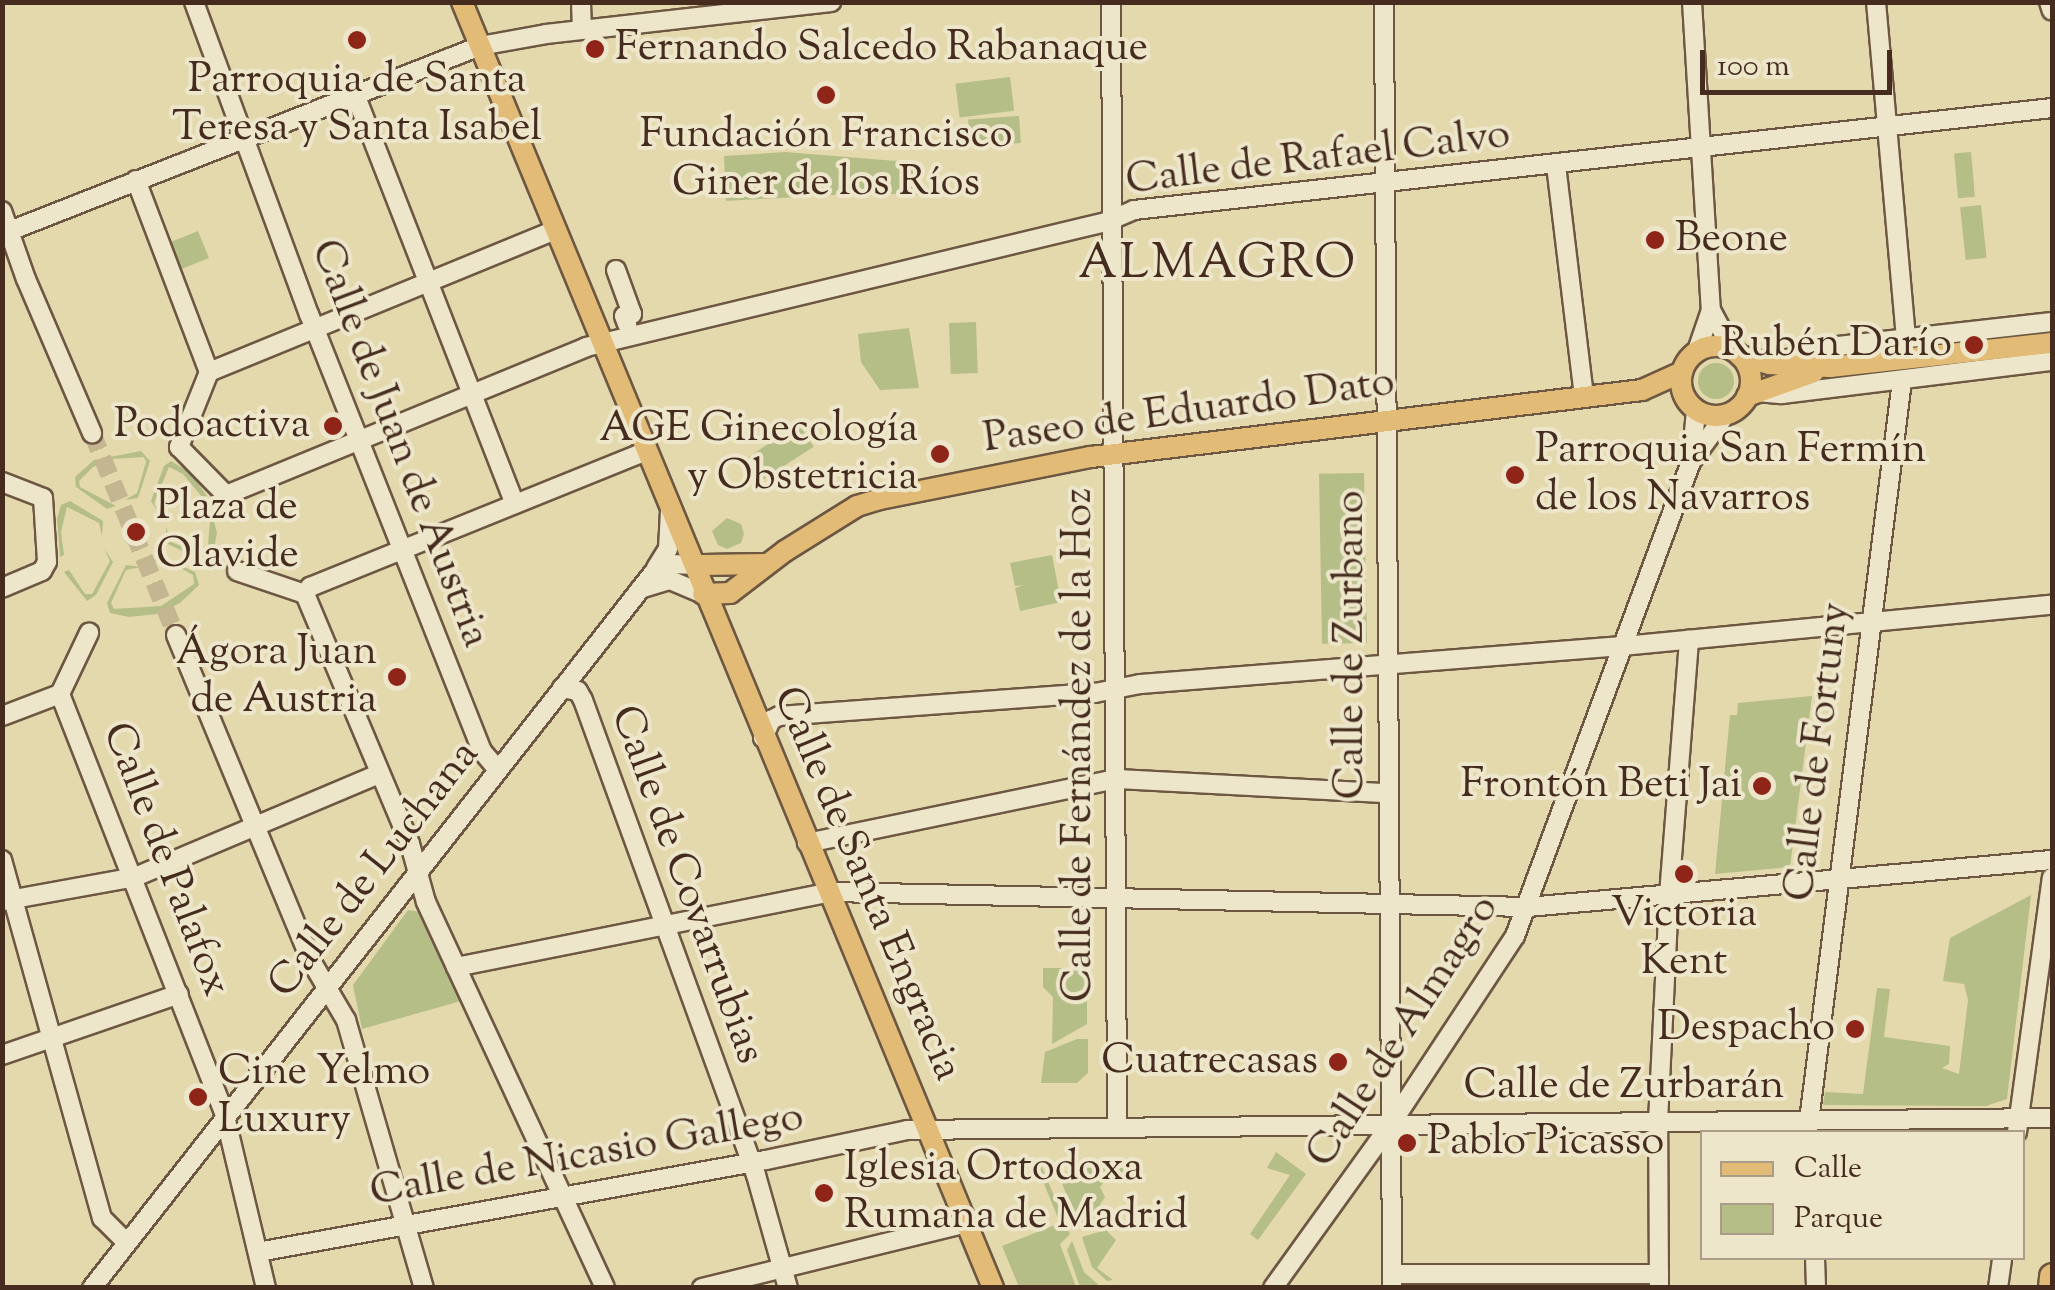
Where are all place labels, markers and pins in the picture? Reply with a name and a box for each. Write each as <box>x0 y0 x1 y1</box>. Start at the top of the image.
place label: Fernando Salcedo Rabanaque <box>615 24 1148 74</box>
marker: Parroquia de Santa Teresa y Santa Isabel <box>346 29 368 51</box>
marker: Fernando Salcedo Rabanaque <box>584 38 606 60</box>
place label: Parroquia de Santa Teresa y Santa Isabel <box>172 56 542 154</box>
marker: Fundación Francisco Giner de los Ríos <box>815 84 837 106</box>
place label: Fundación Francisco Giner de los Ríos <box>640 111 1012 210</box>
place label: Beone <box>1675 215 1788 265</box>
marker: Beone <box>1644 229 1666 251</box>
place label: Rubén Darío <box>1720 320 1952 370</box>
marker: Rubén Darío <box>1961 332 1987 358</box>
place label: Podoactiva <box>114 401 310 451</box>
place label: AGE Ginecología y Obstetricia <box>599 405 918 504</box>
marker: Podoactiva <box>320 413 346 439</box>
place label: Parroquia San Fermín de los Navarros <box>1535 426 1926 524</box>
marker: AGE Ginecología y Obstetricia <box>927 441 953 467</box>
marker: Parroquia San Fermín de los Navarros <box>1504 464 1526 486</box>
place label: Plaza de Olavide <box>156 483 299 582</box>
marker: Plaza de Olavide <box>125 521 147 543</box>
place label: Ágora Juan de Austria <box>176 628 377 726</box>
marker: Ágora Juan de Austria <box>386 666 408 688</box>
place label: Frontón Beti Jai <box>1461 761 1742 811</box>
marker: Frontón Beti Jai <box>1751 775 1773 797</box>
marker: Victoria Kent <box>1673 863 1695 885</box>
place label: Victoria Kent <box>1611 890 1757 988</box>
place label: Despacho <box>1658 1004 1835 1054</box>
marker: Despacho <box>1844 1018 1866 1040</box>
place label: Cuatrecasas <box>1101 1037 1318 1087</box>
place label: Cine Yelmo Luxury <box>218 1048 430 1146</box>
marker: Cuatrecasas <box>1327 1051 1349 1073</box>
marker: Cine Yelmo Luxury <box>187 1086 209 1108</box>
place label: Pablo Picasso <box>1427 1118 1664 1168</box>
marker: Pablo Picasso <box>1396 1132 1418 1154</box>
place label: Iglesia Ortodoxa Rumana de Madrid <box>844 1144 1188 1242</box>
marker: Iglesia Ortodoxa Rumana de Madrid <box>813 1182 835 1204</box>

